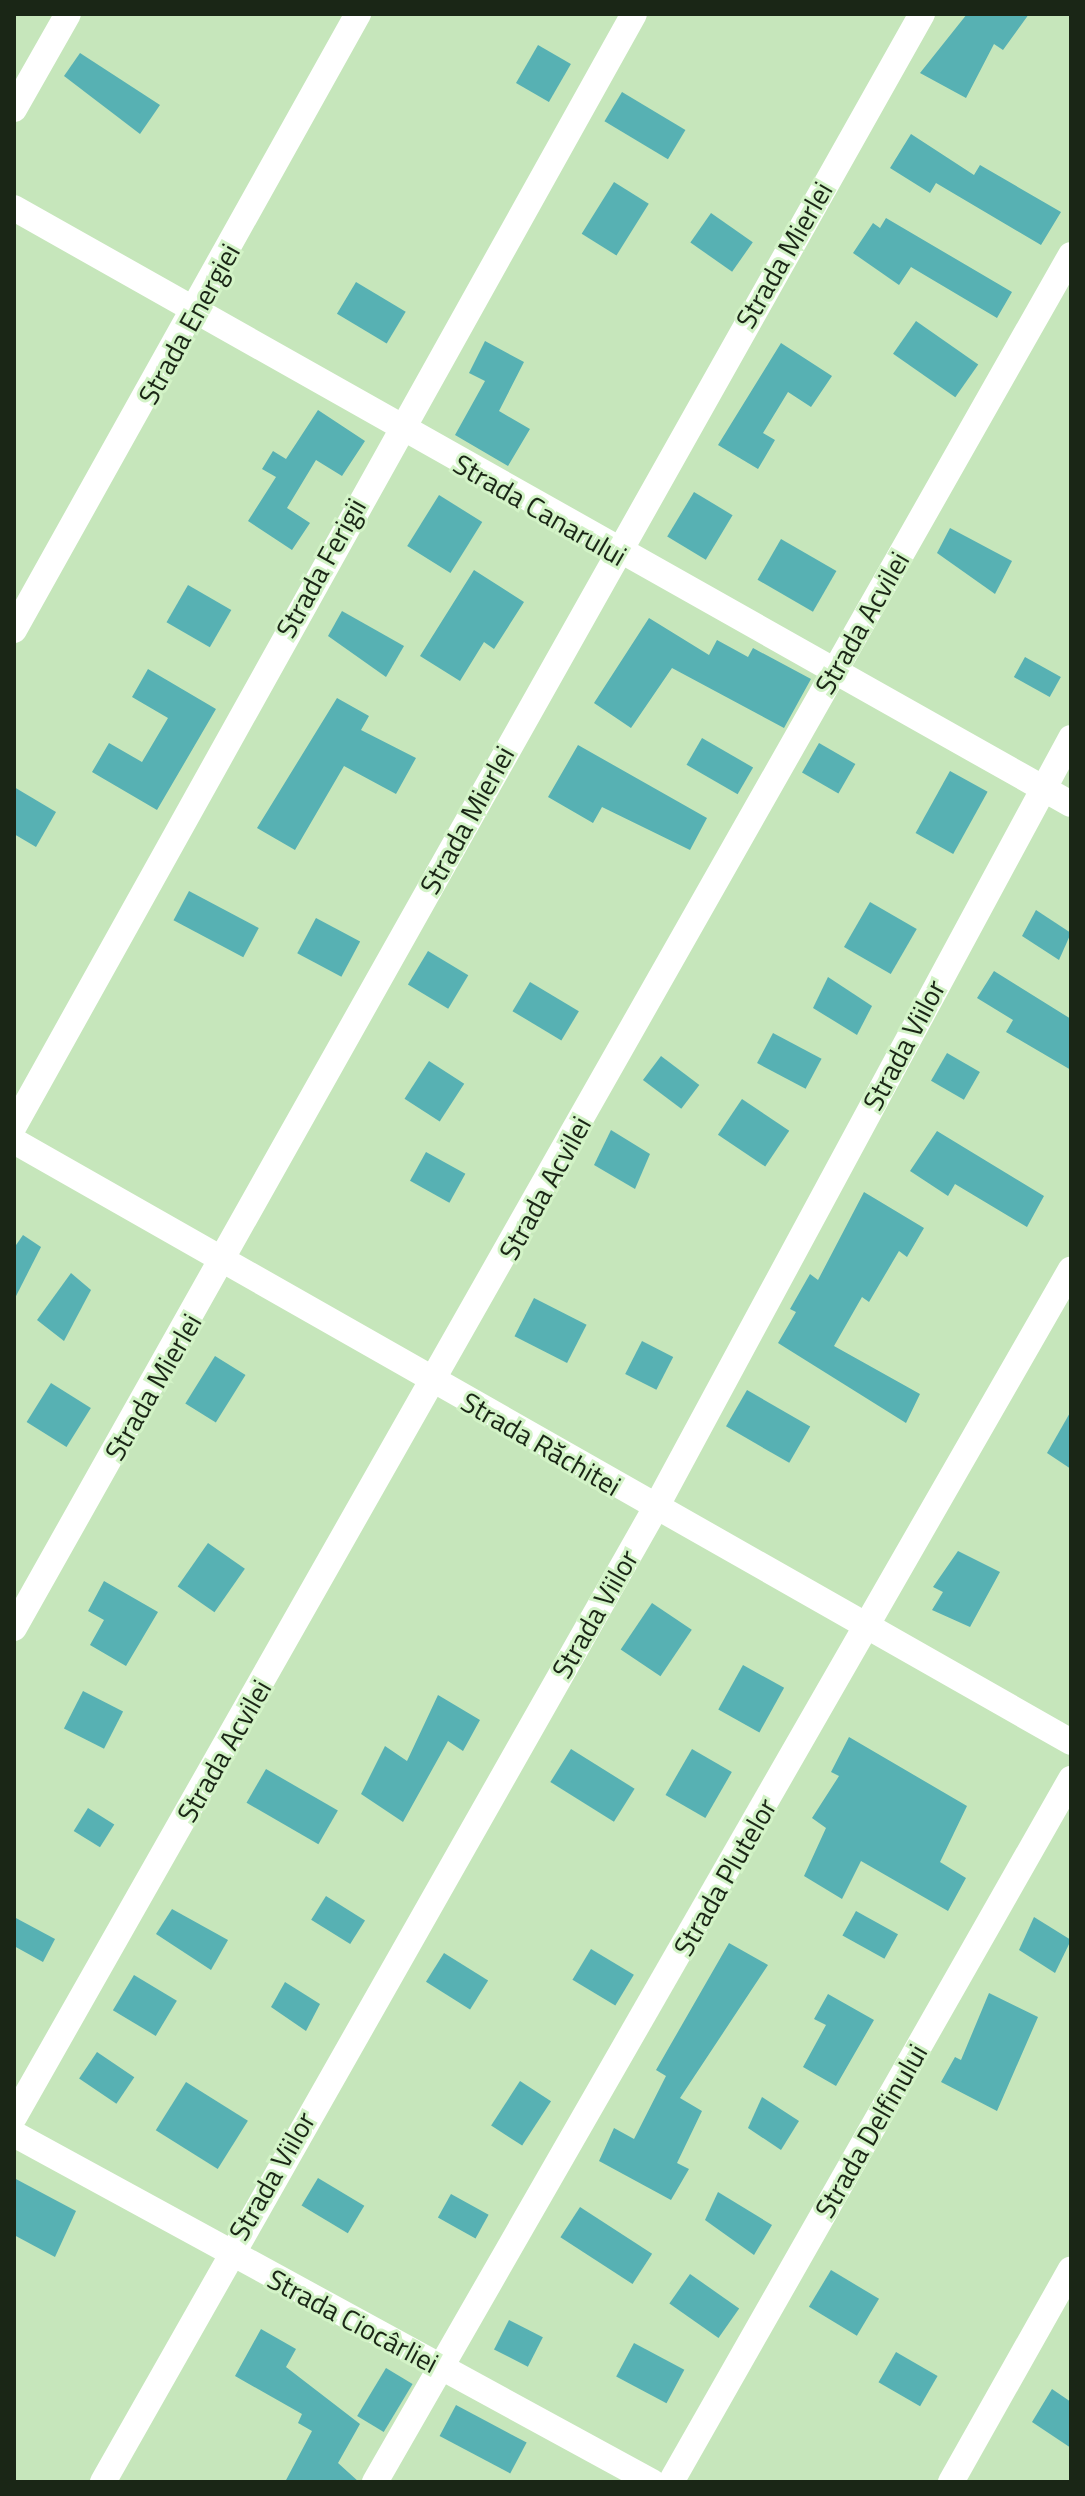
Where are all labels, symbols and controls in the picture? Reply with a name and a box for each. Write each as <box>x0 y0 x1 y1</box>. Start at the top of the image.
street label: Strada Mierlei <box>729 176 839 334</box>
street label: Strada Energiei <box>131 238 247 410</box>
street label: Strada Canarului <box>448 447 632 573</box>
street label: Strada Ferigii <box>269 492 373 644</box>
street label: Strada Acvilei <box>808 546 916 700</box>
street label: Strada Mierlei <box>413 740 521 900</box>
street label: Strada Viilor <box>856 974 952 1116</box>
street label: Strada Acvilei <box>492 1111 598 1265</box>
street label: Strada Mierlei <box>98 1308 208 1466</box>
street label: Strada Răchitei <box>455 1385 627 1503</box>
street label: Strada Viilor <box>545 1544 645 1684</box>
street label: Strada Acvilei <box>170 1674 278 1828</box>
street label: Strada Plutelor <box>666 1792 784 1962</box>
street label: Strada Delfinului <box>808 2038 934 2224</box>
street label: Strada Viilor <box>222 2106 322 2246</box>
street label: Strada Ciocârliei <box>262 2262 444 2380</box>

